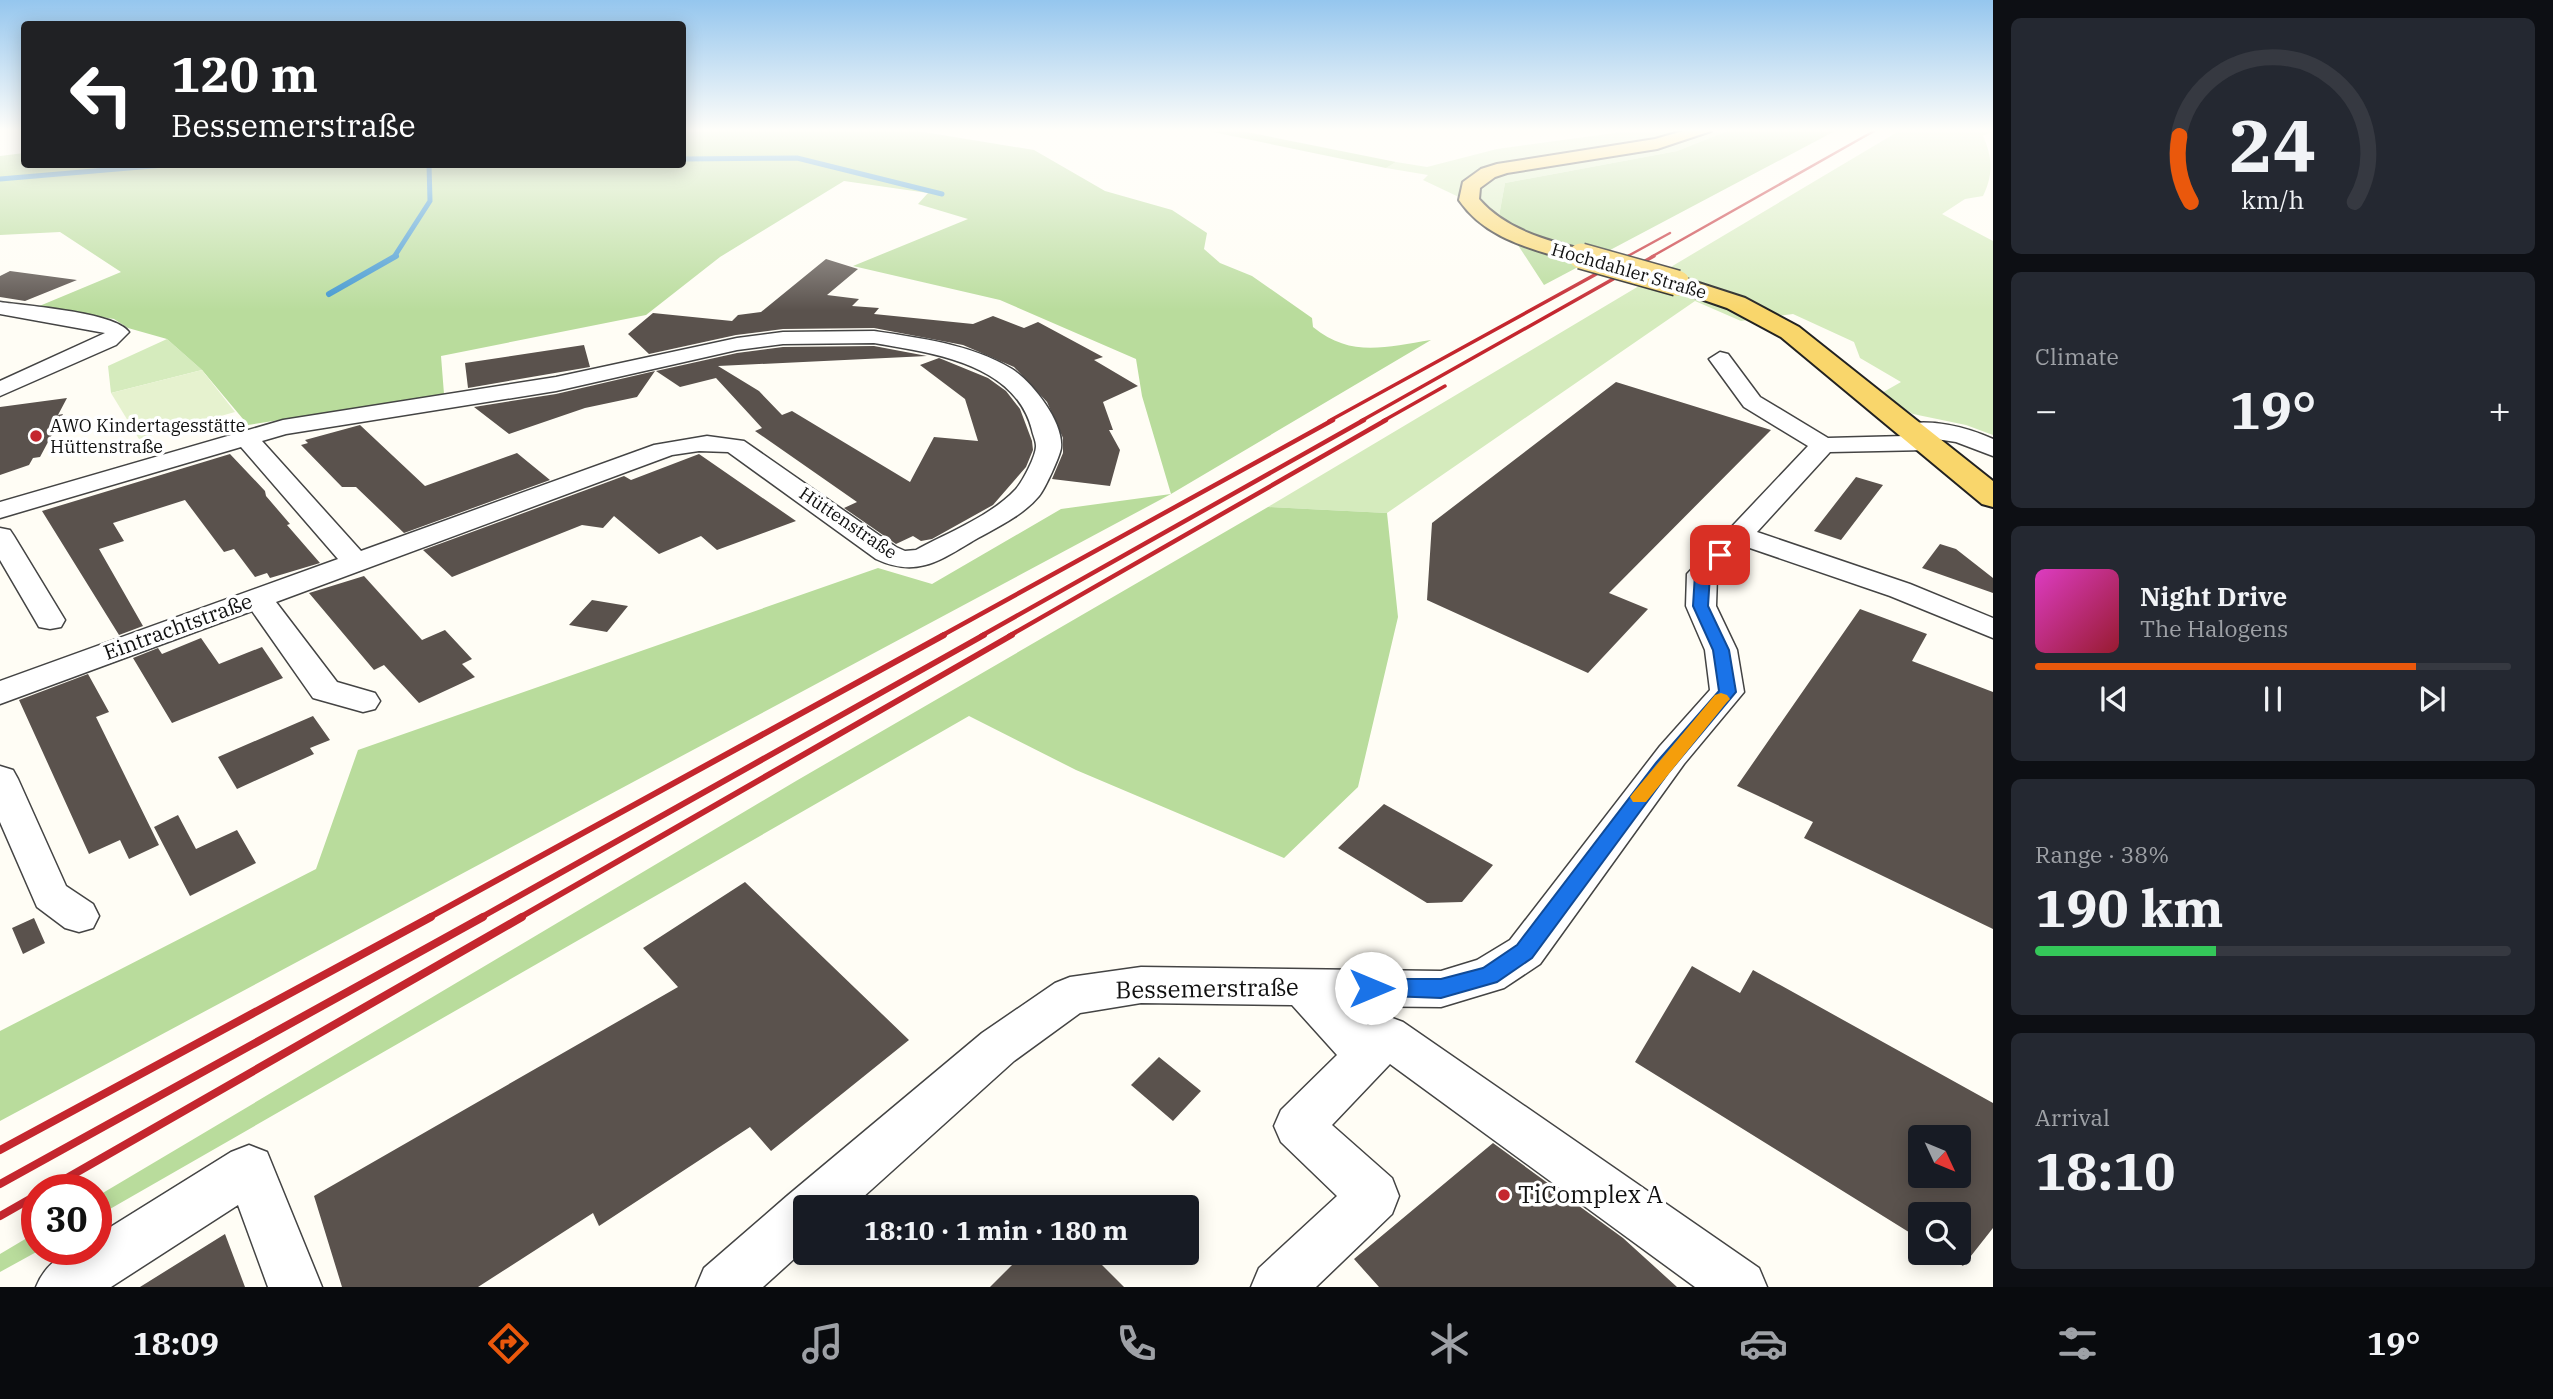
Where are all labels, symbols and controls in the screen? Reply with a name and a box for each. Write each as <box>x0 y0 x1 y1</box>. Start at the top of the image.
text: 120 m <box>171 42 318 105</box>
icon: left <box>56 49 147 140</box>
text: 24 <box>2229 97 2317 192</box>
text: Bessemerstraße <box>171 104 416 146</box>
text: km/h <box>2241 183 2305 216</box>
street label: Hochdahler Straße <box>1549 237 1709 304</box>
text: Climate <box>2035 341 2119 371</box>
text: 19° <box>2230 376 2316 443</box>
text: − <box>2035 385 2058 434</box>
text: + <box>2488 385 2511 434</box>
place label: AWO Kindertagesstätte Hüttenstraße <box>50 414 245 458</box>
marker: AWO Kindertagesstätte Hüttenstraße <box>28 428 44 444</box>
street label: Hüttenstraße <box>795 481 902 564</box>
pin <box>1690 525 1750 585</box>
icon: arrive <box>1701 536 1739 574</box>
text: Night Drive <box>2140 579 2287 613</box>
street label: Eintrachtstraße <box>100 586 256 666</box>
text: The Halogens <box>2140 613 2288 643</box>
icon: previous <box>2095 680 2133 718</box>
icon: pause <box>2254 680 2292 718</box>
icon: next <box>2413 680 2451 718</box>
text: Range · 38% <box>2035 839 2169 869</box>
text: 190 km <box>2035 874 2224 941</box>
position arrow <box>1334 951 1408 1025</box>
street label: Bessemerstraße <box>1115 970 1299 1006</box>
text: Arrival <box>2035 1102 2110 1132</box>
north arrow <box>1908 1125 1970 1188</box>
map controls <box>1908 1125 1971 1265</box>
text: 18:10 <box>2035 1137 2176 1204</box>
speed limit sign: 30 <box>21 1174 112 1265</box>
place label: TiComplex A <box>1518 1178 1664 1210</box>
marker: TiComplex A <box>1496 1187 1512 1203</box>
button: search <box>1908 1202 1971 1265</box>
text: 18:10 · 1 min · 180 m <box>864 1213 1128 1247</box>
icon: directions <box>484 1319 533 1368</box>
icon: music <box>798 1319 847 1368</box>
icon: phone <box>1112 1319 1161 1368</box>
icon: climate <box>1425 1319 1474 1368</box>
icon: car <box>1739 1319 1788 1368</box>
icon: filters <box>2053 1319 2102 1368</box>
text: 18:09 <box>132 1322 219 1364</box>
text: 19° <box>2367 1322 2421 1364</box>

